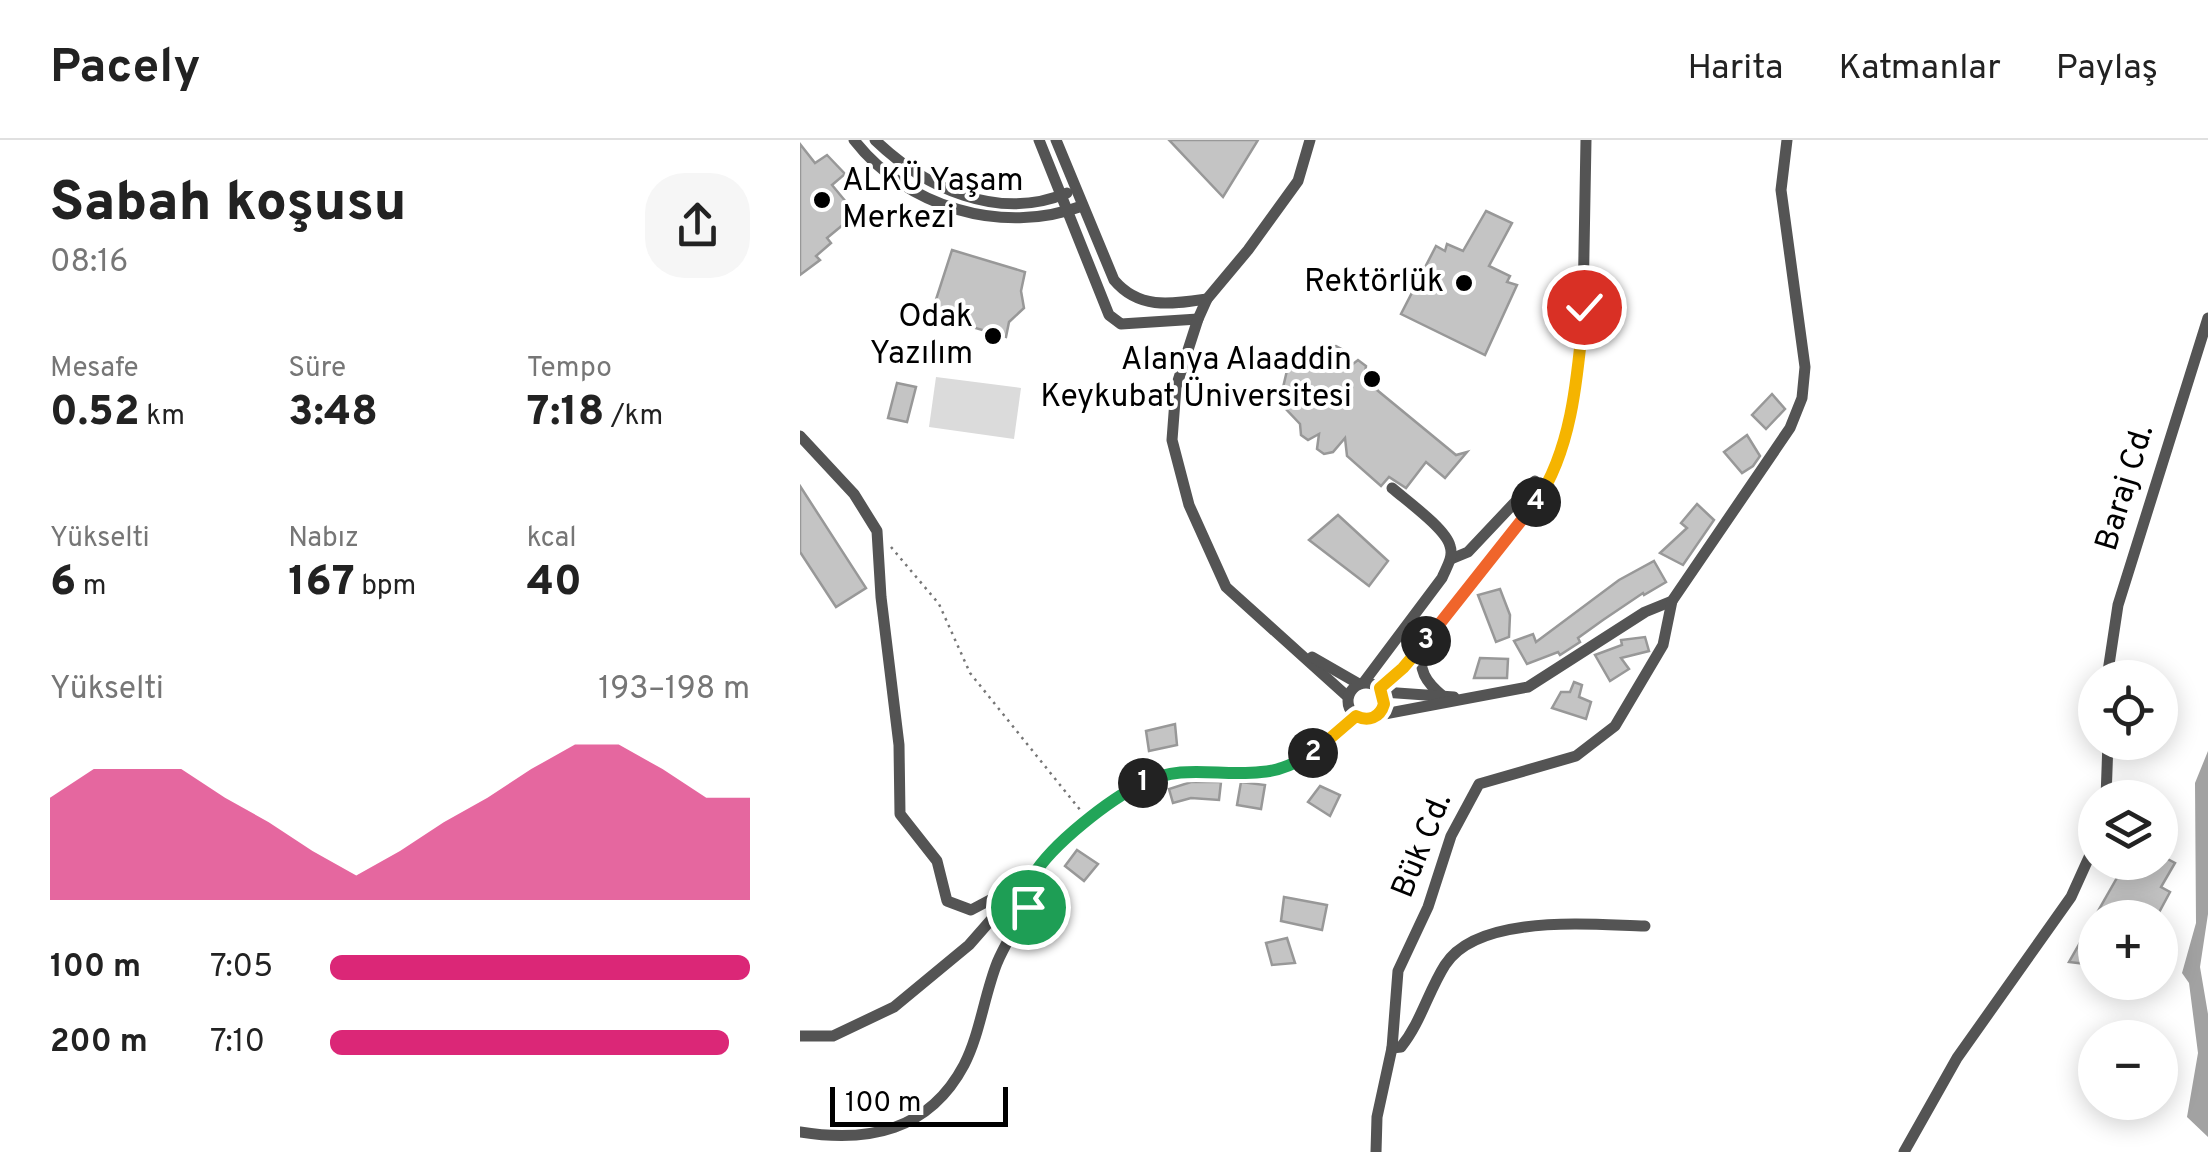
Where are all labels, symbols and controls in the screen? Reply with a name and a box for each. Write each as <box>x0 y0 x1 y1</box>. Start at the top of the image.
text: Pacely <box>50 39 200 99</box>
text: Harita <box>1688 47 1783 91</box>
text: Katmanlar <box>1838 47 2001 91</box>
text: Paylaş <box>2056 47 2158 91</box>
place label: ALKÜ Yaşam Merkezi <box>842 160 1024 239</box>
text: Sabah koşusu <box>50 170 407 240</box>
button: share <box>645 173 750 278</box>
marker: ALKÜ Yaşam Merkezi <box>811 189 833 211</box>
text: 08:16 <box>50 243 128 283</box>
place label: Rektörlük <box>1304 263 1444 303</box>
pin <box>1542 265 1627 350</box>
marker: Rektörlük <box>1453 272 1475 294</box>
icon: check <box>1557 280 1612 335</box>
place label: Odak Yazılım <box>870 298 973 375</box>
marker: Odak Yazılım <box>982 325 1004 347</box>
place label: Alanya Alaaddin Keykubat Üniversitesi <box>1040 341 1352 418</box>
text: Mesafe <box>50 351 139 387</box>
text: Süre <box>288 351 346 387</box>
text: Tempo <box>527 351 612 387</box>
marker: Alanya Alaaddin Keykubat Üniversitesi <box>1361 368 1383 390</box>
text: 0.52 <box>50 387 140 440</box>
text: 3:48 <box>288 387 378 440</box>
text: 7:18 <box>527 387 604 440</box>
text: km <box>140 399 185 435</box>
text: /km <box>604 399 663 435</box>
street label: Baraj Cd. <box>2088 420 2164 556</box>
pin: 4 <box>1511 477 1561 527</box>
text: 4 <box>1527 484 1545 520</box>
text: Yükselti <box>50 521 150 557</box>
text: Nabız <box>288 521 359 557</box>
text: kcal <box>527 521 576 557</box>
text: 6 <box>50 557 76 610</box>
text: 167 <box>288 557 355 610</box>
text: 40 <box>527 557 582 610</box>
text: m <box>76 569 106 605</box>
text: bpm <box>355 569 416 605</box>
pin: 3 <box>1401 616 1451 666</box>
text: 3 <box>1418 623 1434 659</box>
map controls <box>2078 660 2178 1120</box>
button: locate <box>2078 660 2178 760</box>
text: Yükselti <box>50 670 164 710</box>
text: 193–198 m <box>598 670 750 710</box>
pin: 2 <box>1288 728 1338 778</box>
text: 2 <box>1304 735 1322 771</box>
pin: 1 <box>1118 758 1168 808</box>
text: 1 <box>1137 765 1149 801</box>
button: layers <box>2078 780 2178 880</box>
street label: Bük Cd. <box>1384 788 1462 904</box>
pin <box>986 865 1071 950</box>
icon: arrive <box>1001 880 1056 935</box>
button: + <box>2078 900 2178 1000</box>
text: 100 m <box>50 948 141 988</box>
text: 7:05 <box>210 948 273 988</box>
button: − <box>2078 1020 2178 1120</box>
text: 200 m <box>50 1023 148 1063</box>
text: 7:10 <box>210 1023 265 1063</box>
scale bar <box>830 1082 1008 1126</box>
text: 100 m <box>845 1086 921 1122</box>

